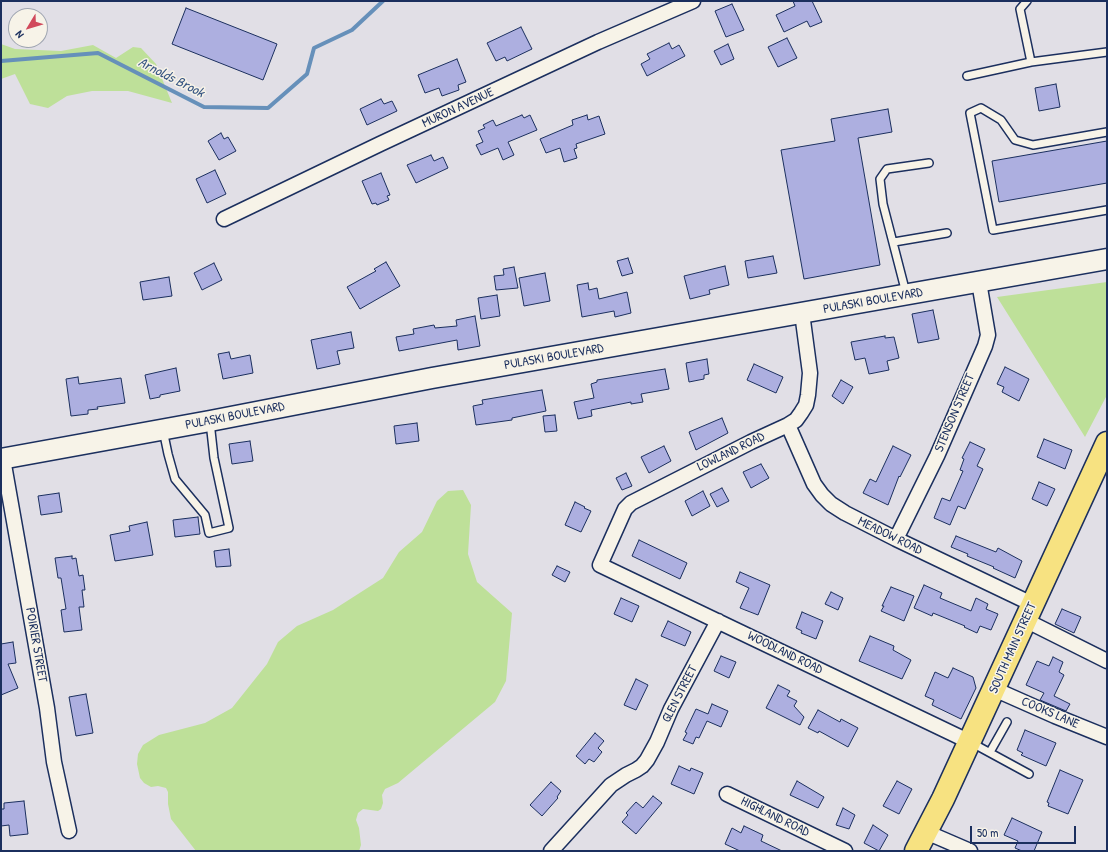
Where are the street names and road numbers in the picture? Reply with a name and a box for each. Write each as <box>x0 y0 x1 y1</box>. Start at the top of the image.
street label: MURON AVENUE <box>420 85 496 131</box>
street label: PULASKI BOULEVARD <box>822 285 924 317</box>
street label: PULASKI BOULEVARD <box>503 341 605 373</box>
street label: STENSON STREET <box>932 372 978 454</box>
street label: PULASKI BOULEVARD <box>184 399 286 433</box>
street label: LOWLAND ROAD <box>695 429 767 475</box>
street label: MEADOW ROAD <box>855 514 925 558</box>
street label: SOUTH MAIN STREET <box>986 600 1040 696</box>
street label: POIRIER STREET <box>22 606 50 684</box>
street label: WOODLAND ROAD <box>745 628 825 678</box>
street label: GLEN STREET <box>659 663 701 725</box>
street label: COOKS LANE <box>1019 694 1081 732</box>
street label: HIGHLAND ROAD <box>738 794 812 840</box>

